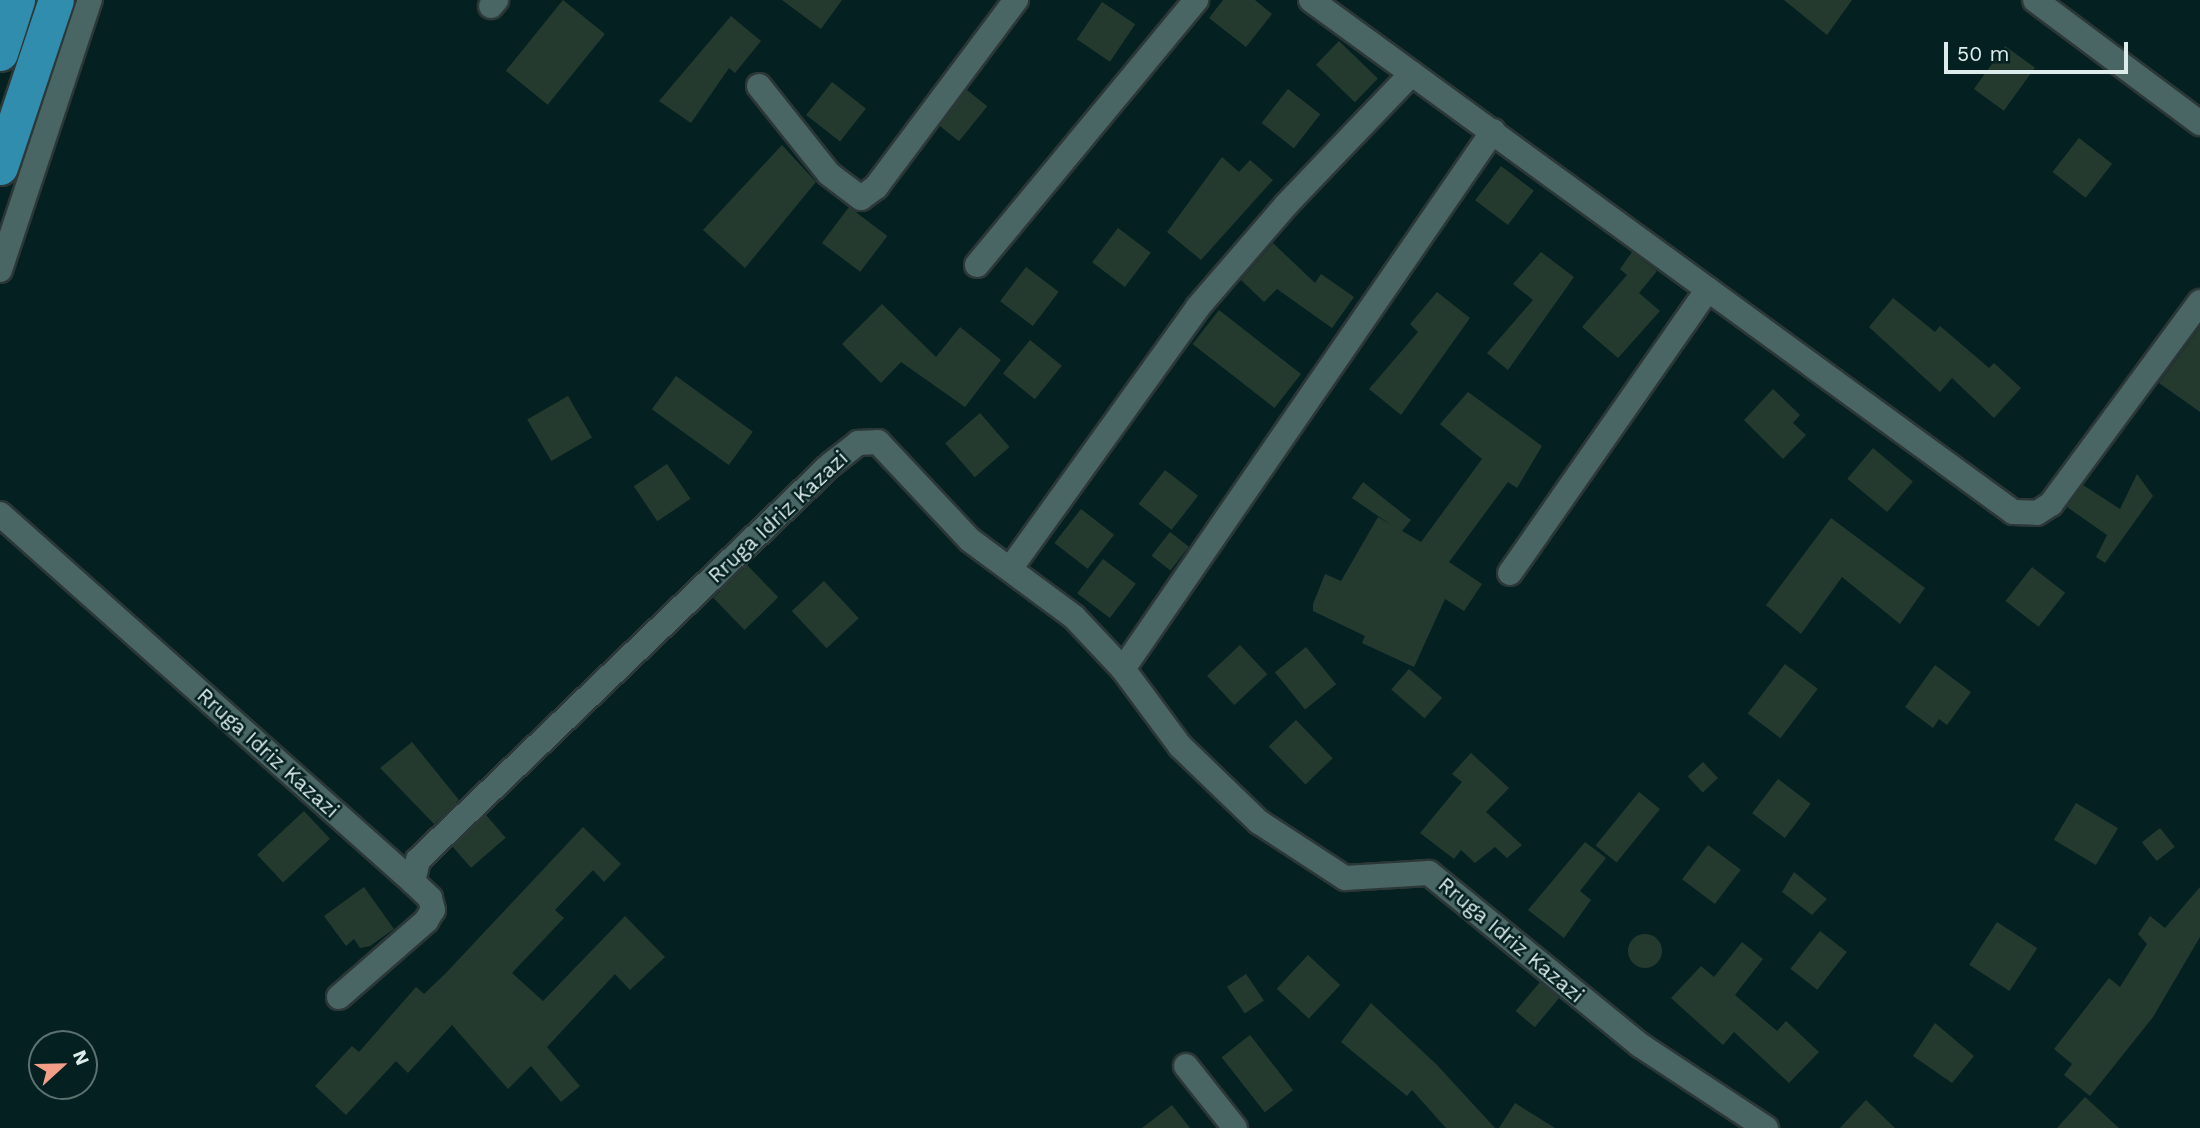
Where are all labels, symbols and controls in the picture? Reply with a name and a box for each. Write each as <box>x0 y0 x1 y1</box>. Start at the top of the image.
scale bar <box>1948 28 2132 72</box>
text: 50 m <box>1957 41 2009 66</box>
street label: Rruga Idriz Kazazi <box>703 446 853 588</box>
street label: Rruga Idriz Kazazi <box>192 683 344 823</box>
street label: Rruga Idriz Kazazi <box>1433 872 1589 1008</box>
north arrow <box>28 1030 98 1100</box>
text: N <box>68 1047 94 1069</box>

